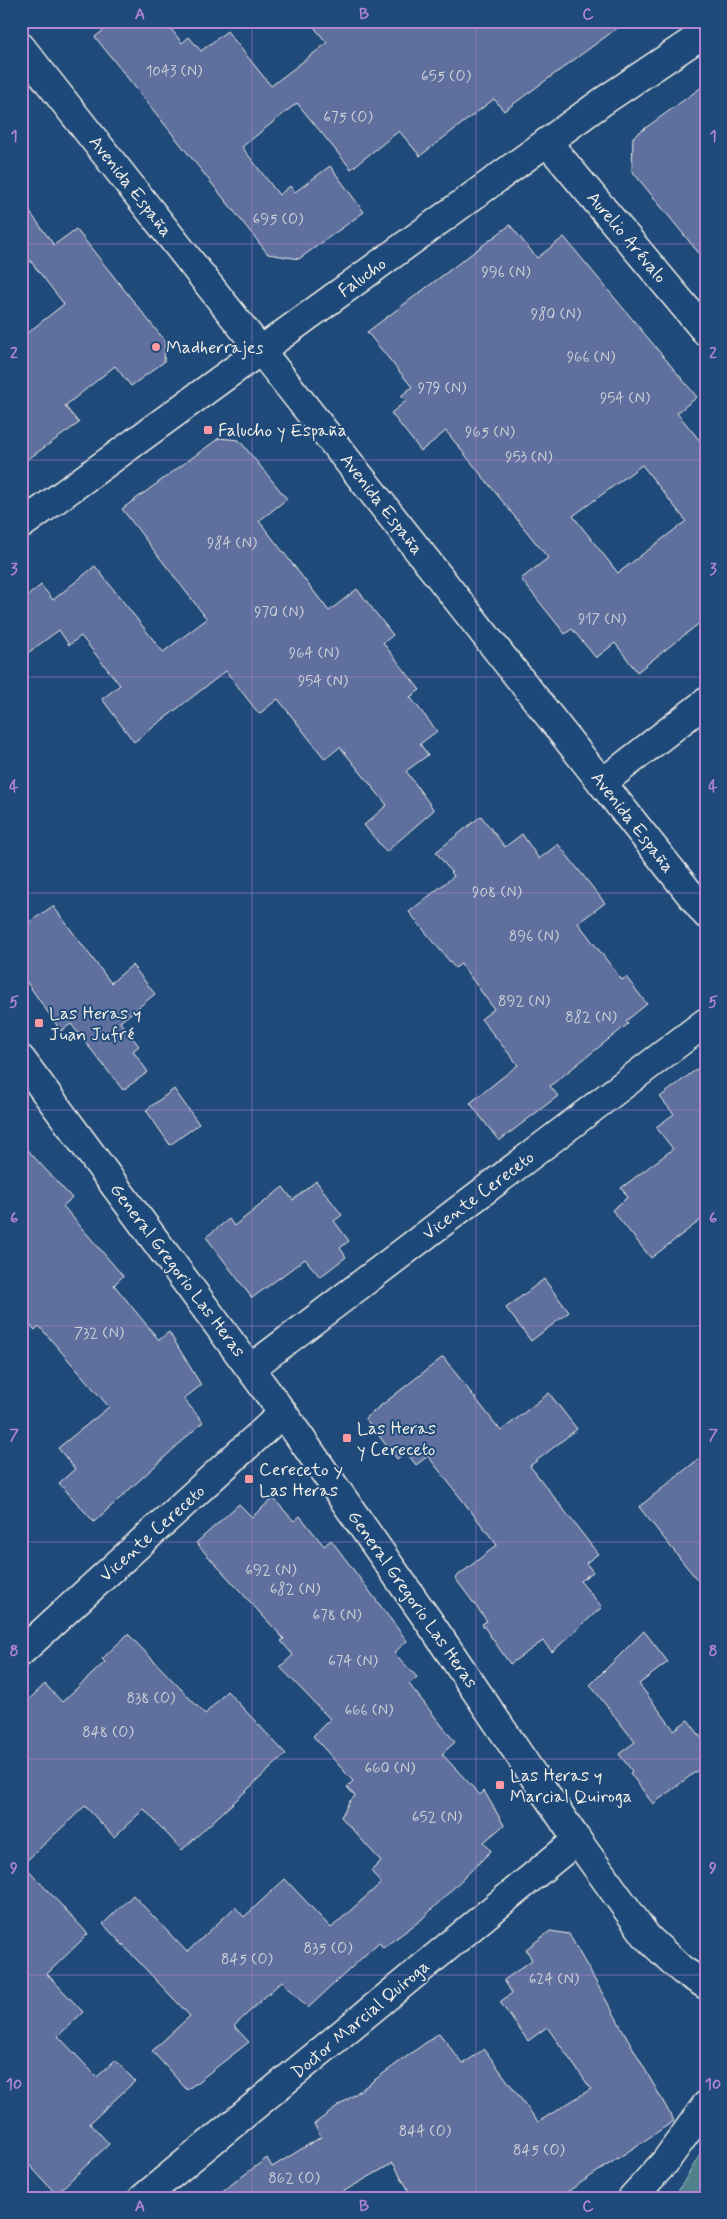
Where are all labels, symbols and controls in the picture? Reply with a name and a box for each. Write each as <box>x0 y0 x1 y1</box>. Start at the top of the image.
text: A <box>135 4 145 25</box>
text: B <box>359 4 369 25</box>
text: C <box>582 4 594 25</box>
house number: 1043 (N) <box>146 62 203 82</box>
house number: 655 (O) <box>421 67 472 87</box>
house number: 675 (O) <box>323 108 373 128</box>
text: 1 <box>10 126 18 147</box>
text: 1 <box>709 126 717 147</box>
street label: Avenida España <box>83 131 177 242</box>
street label: Aurelio Arévalo <box>581 187 672 289</box>
house number: 695 (O) <box>253 210 304 230</box>
street label: Falucho <box>334 252 392 303</box>
house number: 996 (N) <box>481 263 531 283</box>
house number: 980 (N) <box>531 305 582 325</box>
place label: Madherrajes <box>166 336 264 360</box>
marker: Madherrajes <box>150 341 162 353</box>
text: 2 <box>10 343 18 364</box>
text: 2 <box>709 343 717 364</box>
house number: 966 (N) <box>567 348 616 368</box>
house number: 979 (N) <box>418 379 467 399</box>
house number: 954 (N) <box>600 389 651 409</box>
place label: Falucho y España <box>218 419 347 443</box>
house number: 965 (N) <box>465 423 516 443</box>
marker: Falucho y España <box>202 424 214 436</box>
house number: 953 (N) <box>505 448 553 468</box>
street label: Avenida España <box>334 449 428 560</box>
house number: 984 (N) <box>207 534 258 554</box>
text: 3 <box>10 559 18 580</box>
text: 3 <box>709 559 717 580</box>
house number: 970 (N) <box>254 603 305 623</box>
house number: 917 (N) <box>578 610 627 630</box>
house number: 964 (N) <box>289 644 340 664</box>
house number: 954 (N) <box>298 672 349 692</box>
street label: Avenida España <box>585 767 679 878</box>
text: 4 <box>9 776 19 797</box>
text: 4 <box>708 776 718 797</box>
house number: 908 (N) <box>472 883 523 903</box>
house number: 896 (N) <box>509 927 560 947</box>
text: 5 <box>9 992 19 1013</box>
house number: 892 (N) <box>498 992 551 1012</box>
text: 5 <box>708 992 718 1013</box>
place label: Las Heras y Juan Jufré <box>49 1002 141 1047</box>
house number: 882 (N) <box>565 1008 617 1028</box>
marker: Las Heras y Juan Jufré <box>33 1017 45 1029</box>
street label: Vicente Cereceto <box>418 1146 540 1246</box>
street label: General Gregorio Las Heras <box>104 1179 251 1362</box>
text: 6 <box>10 1208 18 1229</box>
text: 6 <box>709 1208 717 1229</box>
house number: 732 (N) <box>74 1324 125 1344</box>
place label: Las Heras y Cereceto <box>357 1417 436 1462</box>
text: 7 <box>9 1425 19 1446</box>
text: 7 <box>708 1425 718 1446</box>
marker: Las Heras y Cereceto <box>341 1432 353 1444</box>
place label: Cereceto y Las Heras <box>259 1458 343 1503</box>
marker: Cereceto y Las Heras <box>243 1473 255 1485</box>
street label: Vicente Cereceto <box>95 1480 211 1588</box>
street label: General Gregorio Las Heras <box>342 1506 483 1693</box>
house number: 692 (N) <box>245 1561 297 1581</box>
house number: 682 (N) <box>270 1580 321 1600</box>
house number: 678 (N) <box>312 1606 362 1626</box>
text: 8 <box>9 1641 19 1662</box>
text: 8 <box>708 1641 718 1662</box>
house number: 674 (N) <box>328 1652 379 1672</box>
house number: 838 (O) <box>127 1689 176 1709</box>
house number: 666 (N) <box>345 1701 394 1721</box>
house number: 848 (O) <box>82 1723 134 1743</box>
house number: 660 (N) <box>365 1759 416 1779</box>
place label: Las Heras y Marcial Quiroga <box>510 1764 632 1809</box>
marker: Las Heras y Marcial Quiroga <box>494 1779 506 1791</box>
house number: 652 (N) <box>412 1808 463 1828</box>
text: 9 <box>10 1858 18 1879</box>
text: 9 <box>709 1858 717 1879</box>
house number: 835 (O) <box>303 1939 353 1959</box>
house number: 845 (O) <box>221 1950 274 1970</box>
street label: Doctor Marcial Quiroga <box>286 1955 435 2085</box>
house number: 624 (N) <box>529 1970 580 1990</box>
text: 10 <box>6 2074 22 2095</box>
text: 10 <box>705 2074 721 2095</box>
house number: 844 (O) <box>399 2122 452 2142</box>
house number: 845 (O) <box>513 2141 566 2161</box>
house number: 862 (O) <box>268 2169 320 2189</box>
text: A <box>135 2196 145 2217</box>
text: B <box>359 2196 369 2217</box>
text: C <box>582 2196 594 2217</box>

